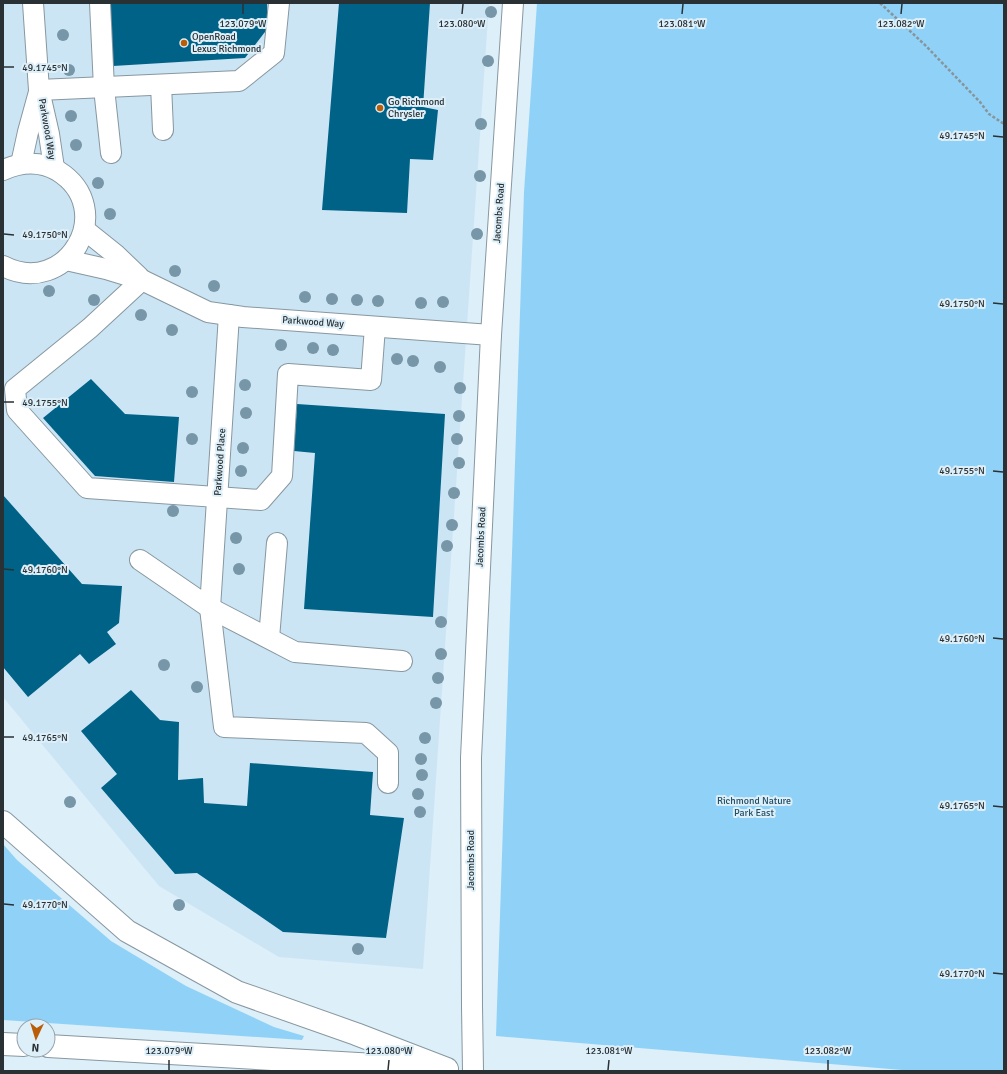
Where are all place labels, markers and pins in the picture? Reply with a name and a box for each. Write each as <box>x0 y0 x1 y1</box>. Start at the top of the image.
place label: OpenRoad Lexus Richmond <box>192 31 261 55</box>
marker: OpenRoad Lexus Richmond <box>179 38 189 48</box>
place label: Go Richmond Chrysler <box>388 96 445 120</box>
marker: Go Richmond Chrysler <box>375 103 385 113</box>

